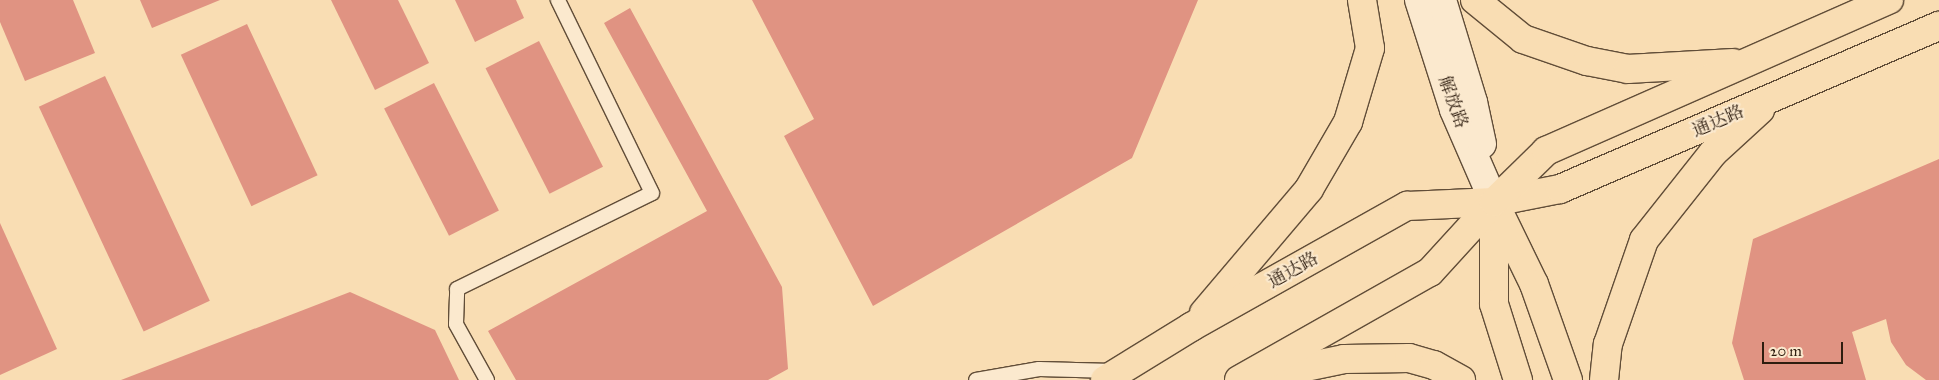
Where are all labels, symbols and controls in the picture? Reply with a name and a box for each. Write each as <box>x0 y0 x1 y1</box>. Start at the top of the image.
street label: 解放路 <box>1434 73 1472 131</box>
street label: 通达路 <box>1689 101 1747 141</box>
street label: 通达路 <box>1264 247 1322 293</box>
scale bar <box>1764 332 1845 364</box>
text: 20 m <box>1770 342 1802 360</box>

